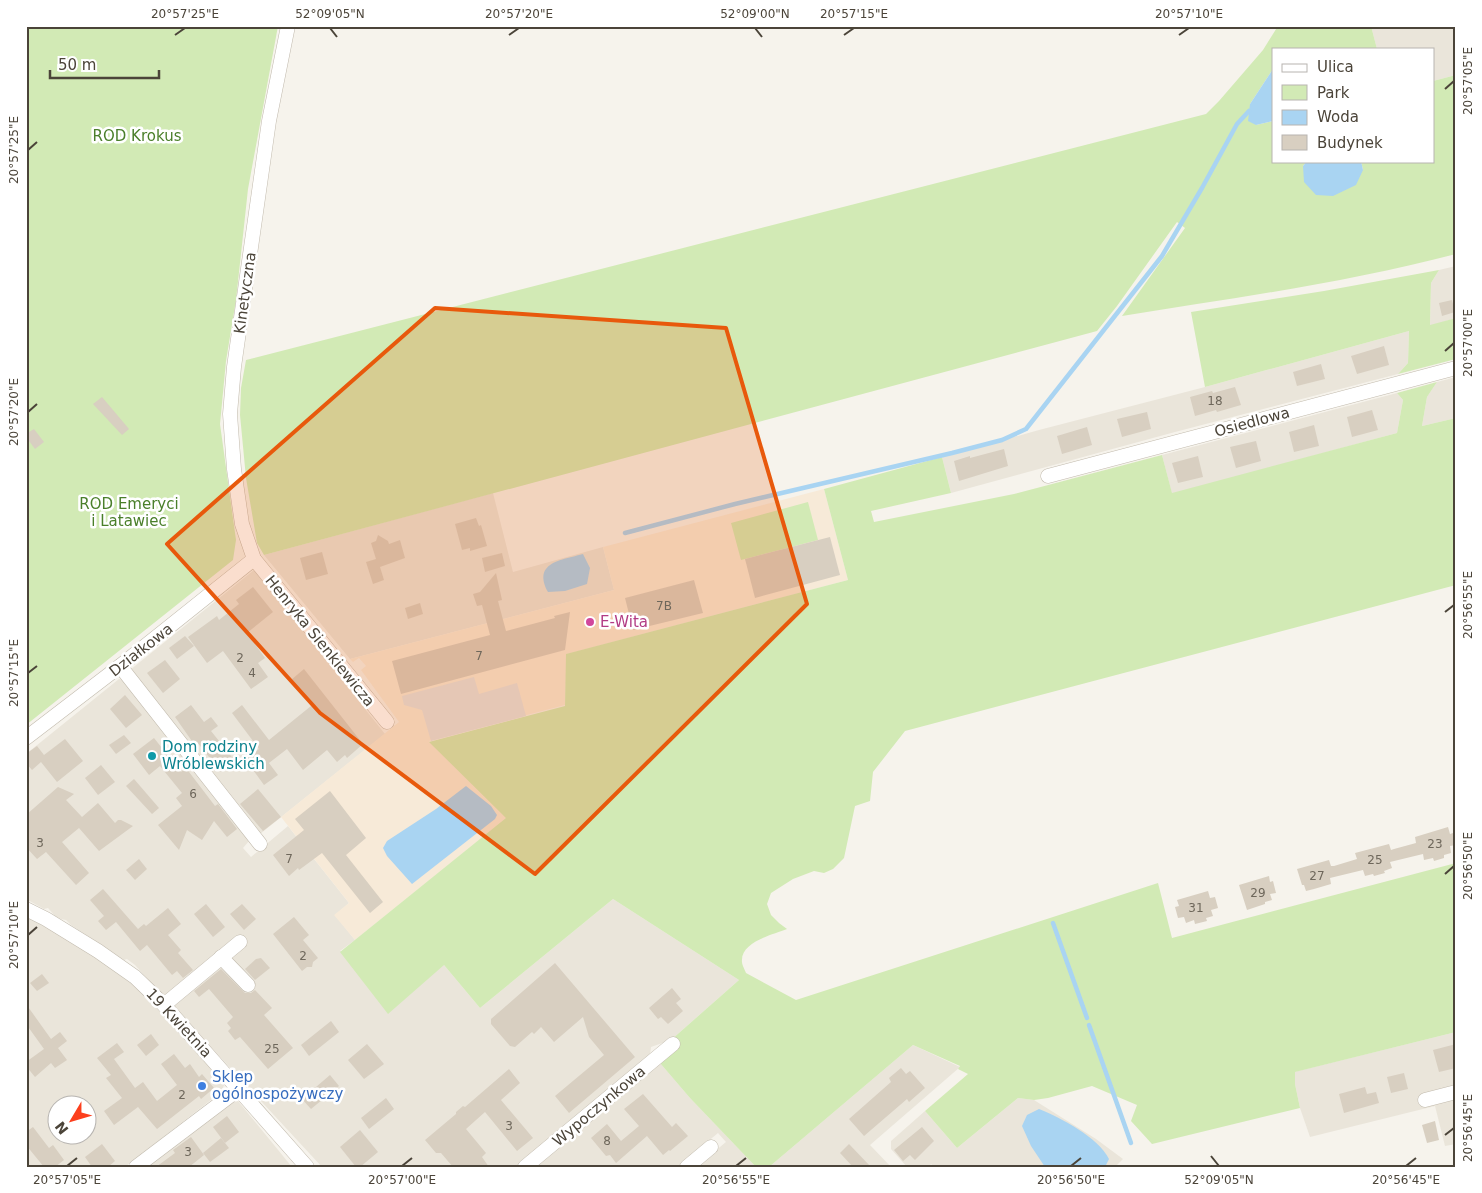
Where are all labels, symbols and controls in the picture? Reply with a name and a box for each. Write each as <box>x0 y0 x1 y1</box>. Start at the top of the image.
text: 20°57'25"E <box>151 7 219 21</box>
text: 52°09'05"N <box>295 7 365 21</box>
text: 20°57'20"E <box>485 7 553 21</box>
text: 52°09'00"N <box>720 7 790 21</box>
text: 20°57'15"E <box>820 7 888 21</box>
text: 20°57'10"E <box>1155 7 1223 21</box>
text: 20°57'05"E <box>1461 47 1475 115</box>
scale bar <box>50 48 159 80</box>
legend <box>1272 48 1434 162</box>
text: 50 m <box>58 56 96 74</box>
text: Ulica <box>1317 58 1354 76</box>
text: Park <box>1317 84 1350 102</box>
text: Woda <box>1317 108 1359 126</box>
text: 20°57'25"E <box>7 116 21 184</box>
park label: ROD Krokus <box>93 127 182 145</box>
text: Budynek <box>1317 134 1383 152</box>
street label: Kinetyczna <box>230 251 260 335</box>
text: 20°57'00"E <box>1461 309 1475 377</box>
text: 20°57'20"E <box>7 378 21 446</box>
house number: 18 <box>1207 394 1223 408</box>
street label: Osiedlowa <box>1212 403 1292 441</box>
park label: ROD Emeryci i Latawiec <box>79 495 179 530</box>
text: 20°56'55"E <box>1461 571 1475 639</box>
street label: Henryka Sienkiewicza <box>261 572 379 710</box>
house number: 7B <box>656 599 672 613</box>
place label: E-Wita <box>600 613 648 631</box>
marker: E-Wita <box>584 616 596 628</box>
street label: Działkowa <box>106 620 176 680</box>
text: 20°57'15"E <box>7 639 21 707</box>
house number: 7 <box>475 649 483 663</box>
house number: 2 <box>236 651 244 665</box>
house number: 4 <box>248 666 256 680</box>
place label: Dom rodziny Wróblewskich <box>162 738 265 773</box>
marker: Dom rodziny Wróblewskich <box>146 750 158 762</box>
house number: 6 <box>189 787 197 801</box>
text: 20°56'50"E <box>1461 832 1475 900</box>
house number: 3 <box>36 836 44 850</box>
house number: 23 <box>1427 837 1443 851</box>
house number: 7 <box>285 852 293 866</box>
house number: 25 <box>1367 853 1383 867</box>
house number: 27 <box>1309 869 1325 883</box>
house number: 29 <box>1250 886 1266 900</box>
text: 20°57'10"E <box>7 901 21 969</box>
house number: 31 <box>1188 901 1204 915</box>
house number: 2 <box>299 949 307 963</box>
street label: 19 Kwietnia <box>142 985 216 1061</box>
house number: 25 <box>264 1042 280 1056</box>
street label: Wypoczynkowa <box>549 1062 649 1150</box>
place label: Sklep ogólnospożywczy <box>212 1068 343 1103</box>
marker: Sklep ogólnospożywczy <box>196 1080 208 1092</box>
house number: 2 <box>178 1088 186 1102</box>
text: 20°56'45"E <box>1461 1094 1475 1162</box>
north arrow <box>48 1096 98 1146</box>
text: N <box>52 1118 72 1138</box>
house number: 3 <box>505 1119 513 1133</box>
house number: 8 <box>603 1134 611 1148</box>
house number: 3 <box>184 1145 192 1159</box>
text: 20°57'05"E <box>33 1173 101 1187</box>
text: 20°57'00"E <box>368 1173 436 1187</box>
text: 20°56'55"E <box>702 1173 770 1187</box>
text: 20°56'50"E <box>1037 1173 1105 1187</box>
text: 52°09'05"N <box>1184 1173 1254 1187</box>
text: 20°56'45"E <box>1372 1173 1440 1187</box>

